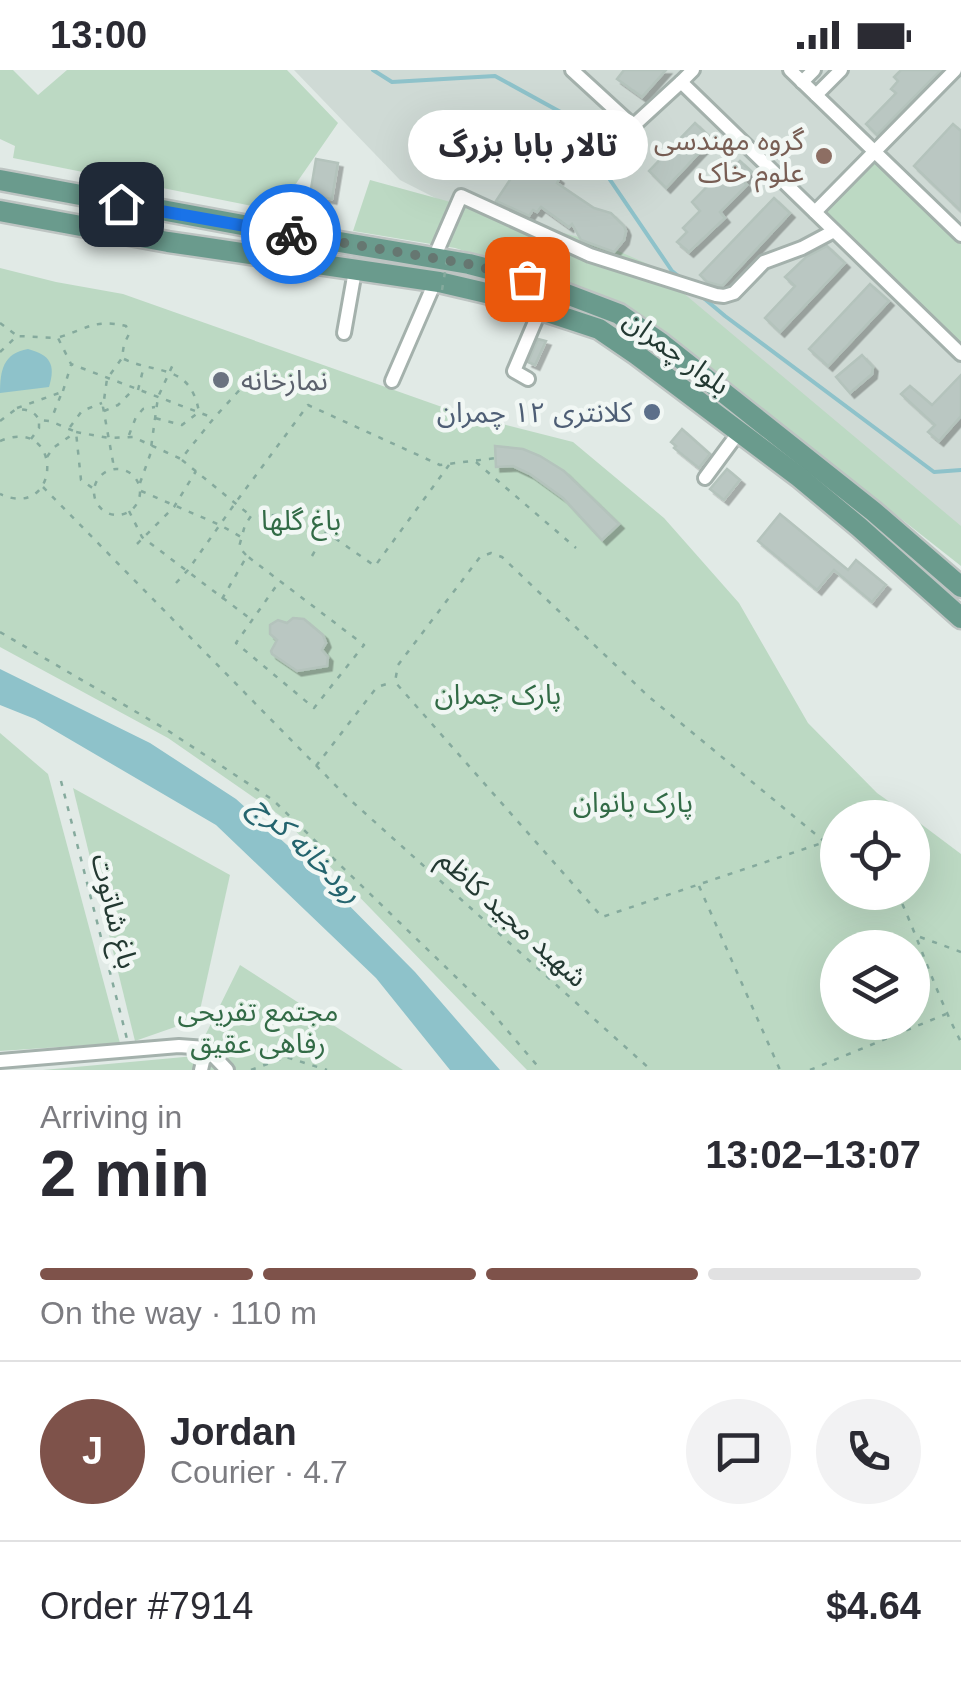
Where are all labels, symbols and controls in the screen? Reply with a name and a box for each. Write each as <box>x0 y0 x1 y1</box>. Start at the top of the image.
text: 13:00 <box>50 14 147 56</box>
callout: تالار بابا بزرگ <box>407 109 647 179</box>
place label: گروه مهندسی علوم خاک <box>654 125 804 193</box>
text: تالار بابا بزرگ <box>439 127 617 163</box>
marker: گروه مهندسی علوم خاک <box>813 145 835 167</box>
pin <box>79 162 164 247</box>
icon: home <box>94 177 149 232</box>
courier <box>241 184 341 284</box>
icon: bike <box>264 207 319 262</box>
pin <box>485 237 570 322</box>
icon: bag <box>500 252 555 307</box>
street label: بلوار چمران <box>617 304 735 403</box>
place label: نمازخانه <box>241 365 328 397</box>
marker: نمازخانه <box>210 369 232 391</box>
place label: کلانتری ۱۲ چمران <box>437 397 632 430</box>
marker: کلانتری ۱۲ چمران <box>641 401 663 423</box>
park label: باغ گلها <box>261 505 341 541</box>
park label: پارک چمران <box>435 679 561 712</box>
water label: رودخانه کرج <box>240 787 369 913</box>
park label: پارک بانوان <box>573 787 693 820</box>
map controls <box>820 800 930 1040</box>
button: locate <box>820 800 930 910</box>
street label: شهید مجید کاظم <box>428 844 593 998</box>
street label: باغ شاتوت <box>80 851 144 973</box>
button: layers <box>820 930 930 1040</box>
park label: مجتمع تفریحی رفاهی عقیق <box>177 996 339 1061</box>
text: Arriving in <box>40 1099 182 1135</box>
text: 13:02–13:07 <box>705 1134 921 1176</box>
text: 2 min <box>40 1137 210 1210</box>
text: On the way · 110 m <box>40 1295 317 1331</box>
button: chat <box>686 1399 791 1504</box>
button: phone <box>816 1399 921 1504</box>
text: Jordan <box>170 1411 297 1453</box>
text: J <box>82 1430 103 1472</box>
text: Courier · 4.7 <box>170 1454 348 1490</box>
text: Order #7914 <box>40 1585 253 1627</box>
text: $4.64 <box>826 1585 921 1627</box>

